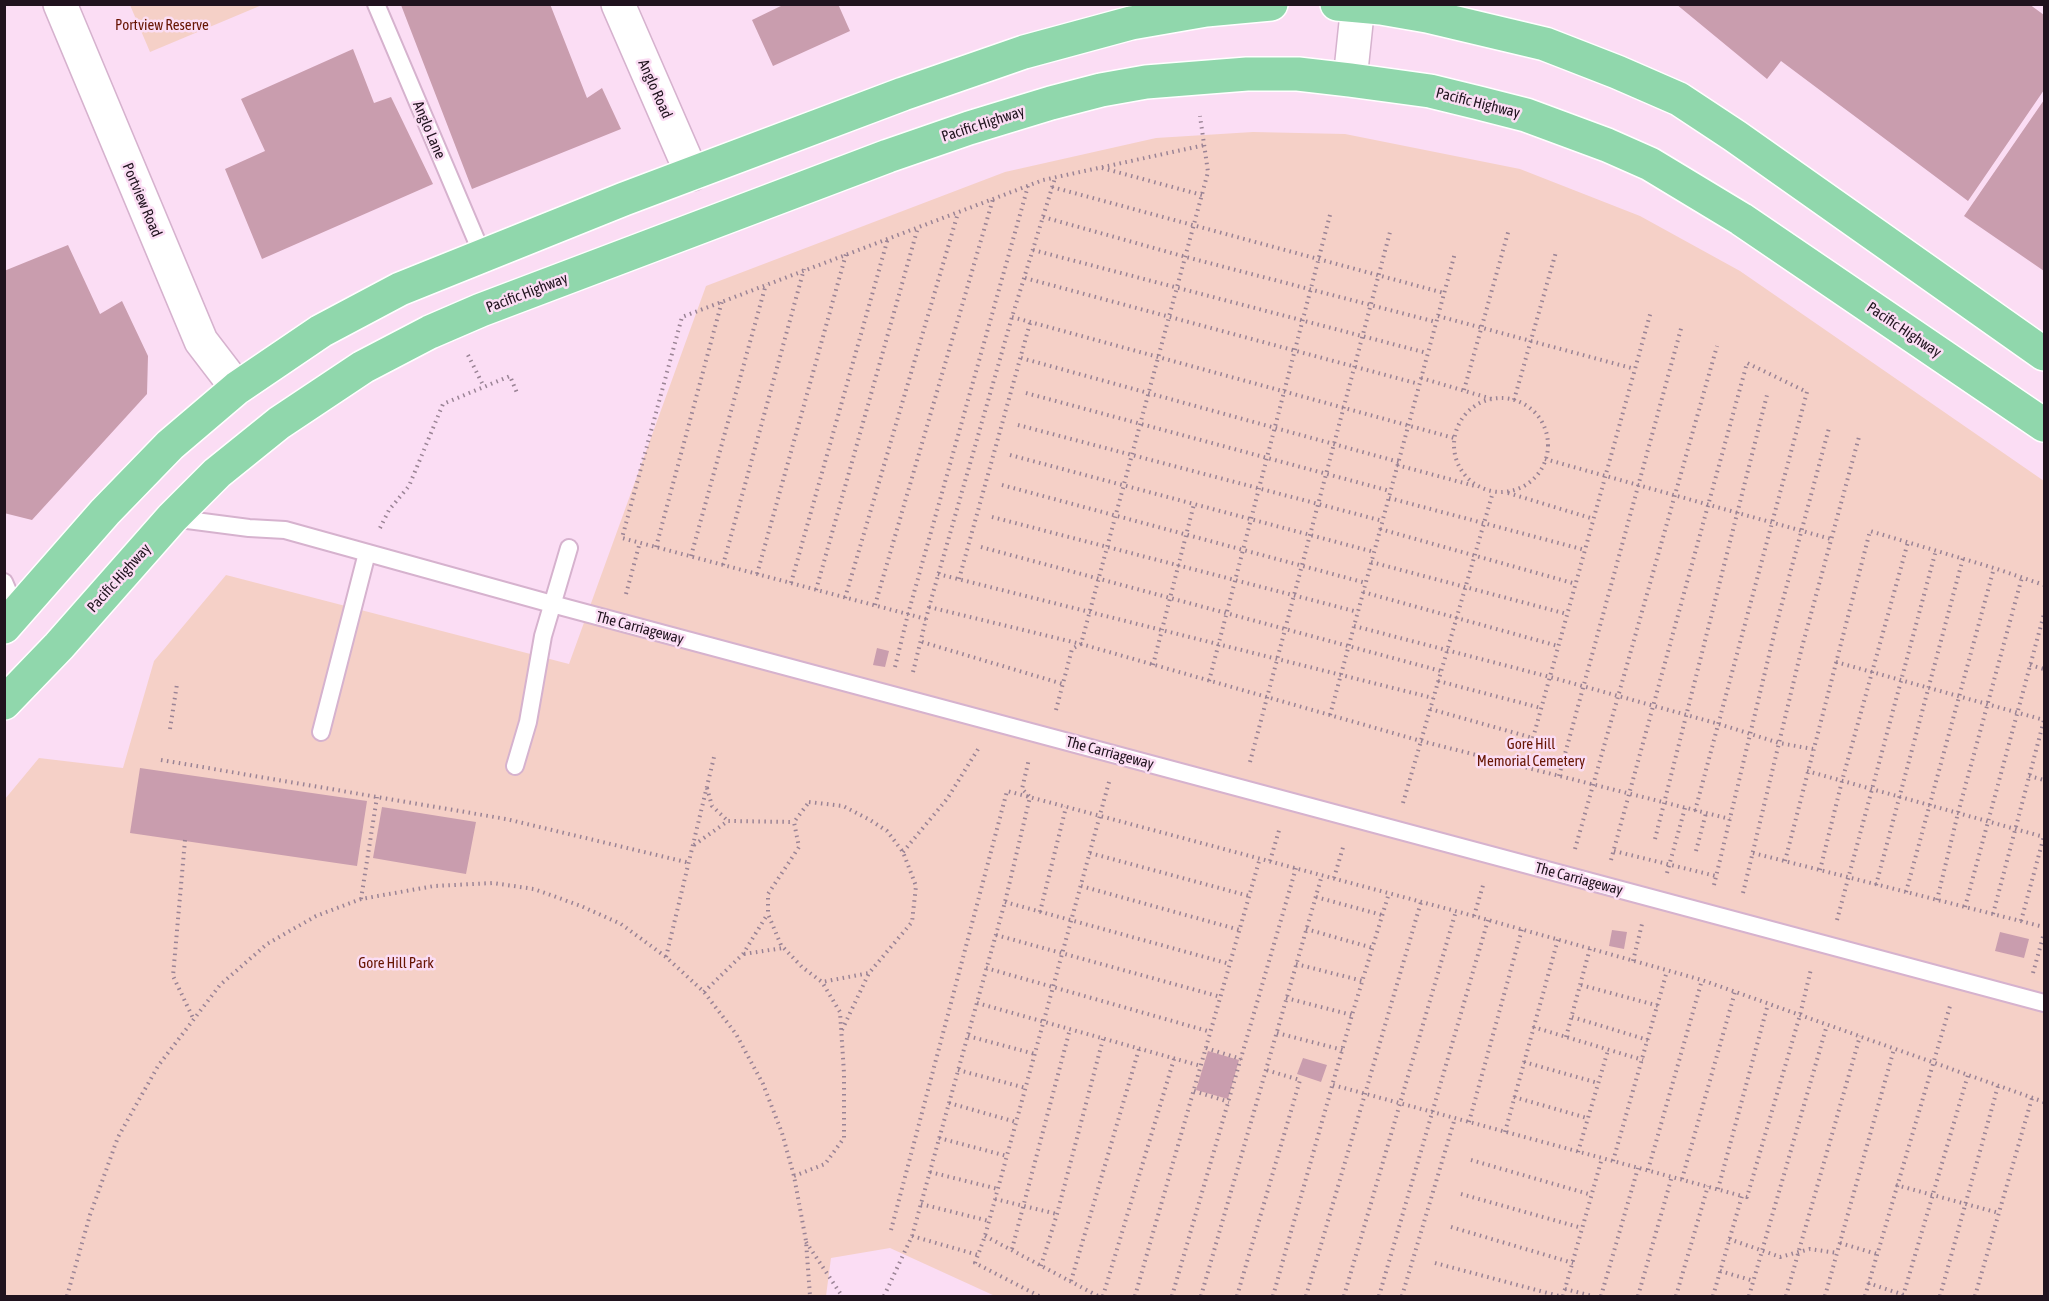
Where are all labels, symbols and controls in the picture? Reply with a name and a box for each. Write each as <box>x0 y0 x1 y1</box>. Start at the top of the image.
park label: Portview Reserve <box>115 16 209 34</box>
street label: Anglo Road <box>634 57 676 121</box>
street label: Pacific Highway <box>1434 84 1522 122</box>
street label: Anglo Lane <box>409 98 449 162</box>
street label: Pacific Highway <box>939 102 1027 146</box>
street label: Portview Road <box>118 160 166 240</box>
street label: Pacific Highway <box>484 269 570 317</box>
street label: Pacific Highway <box>1863 298 1945 362</box>
street label: Pacific Highway <box>84 540 154 616</box>
street label: The Carriageway <box>594 608 686 648</box>
street label: The Carriageway <box>1064 733 1156 773</box>
park label: Gore Hill Memorial Cemetery <box>1477 735 1585 770</box>
street label: The Carriageway <box>1533 859 1625 899</box>
park label: Gore Hill Park <box>358 954 434 972</box>

